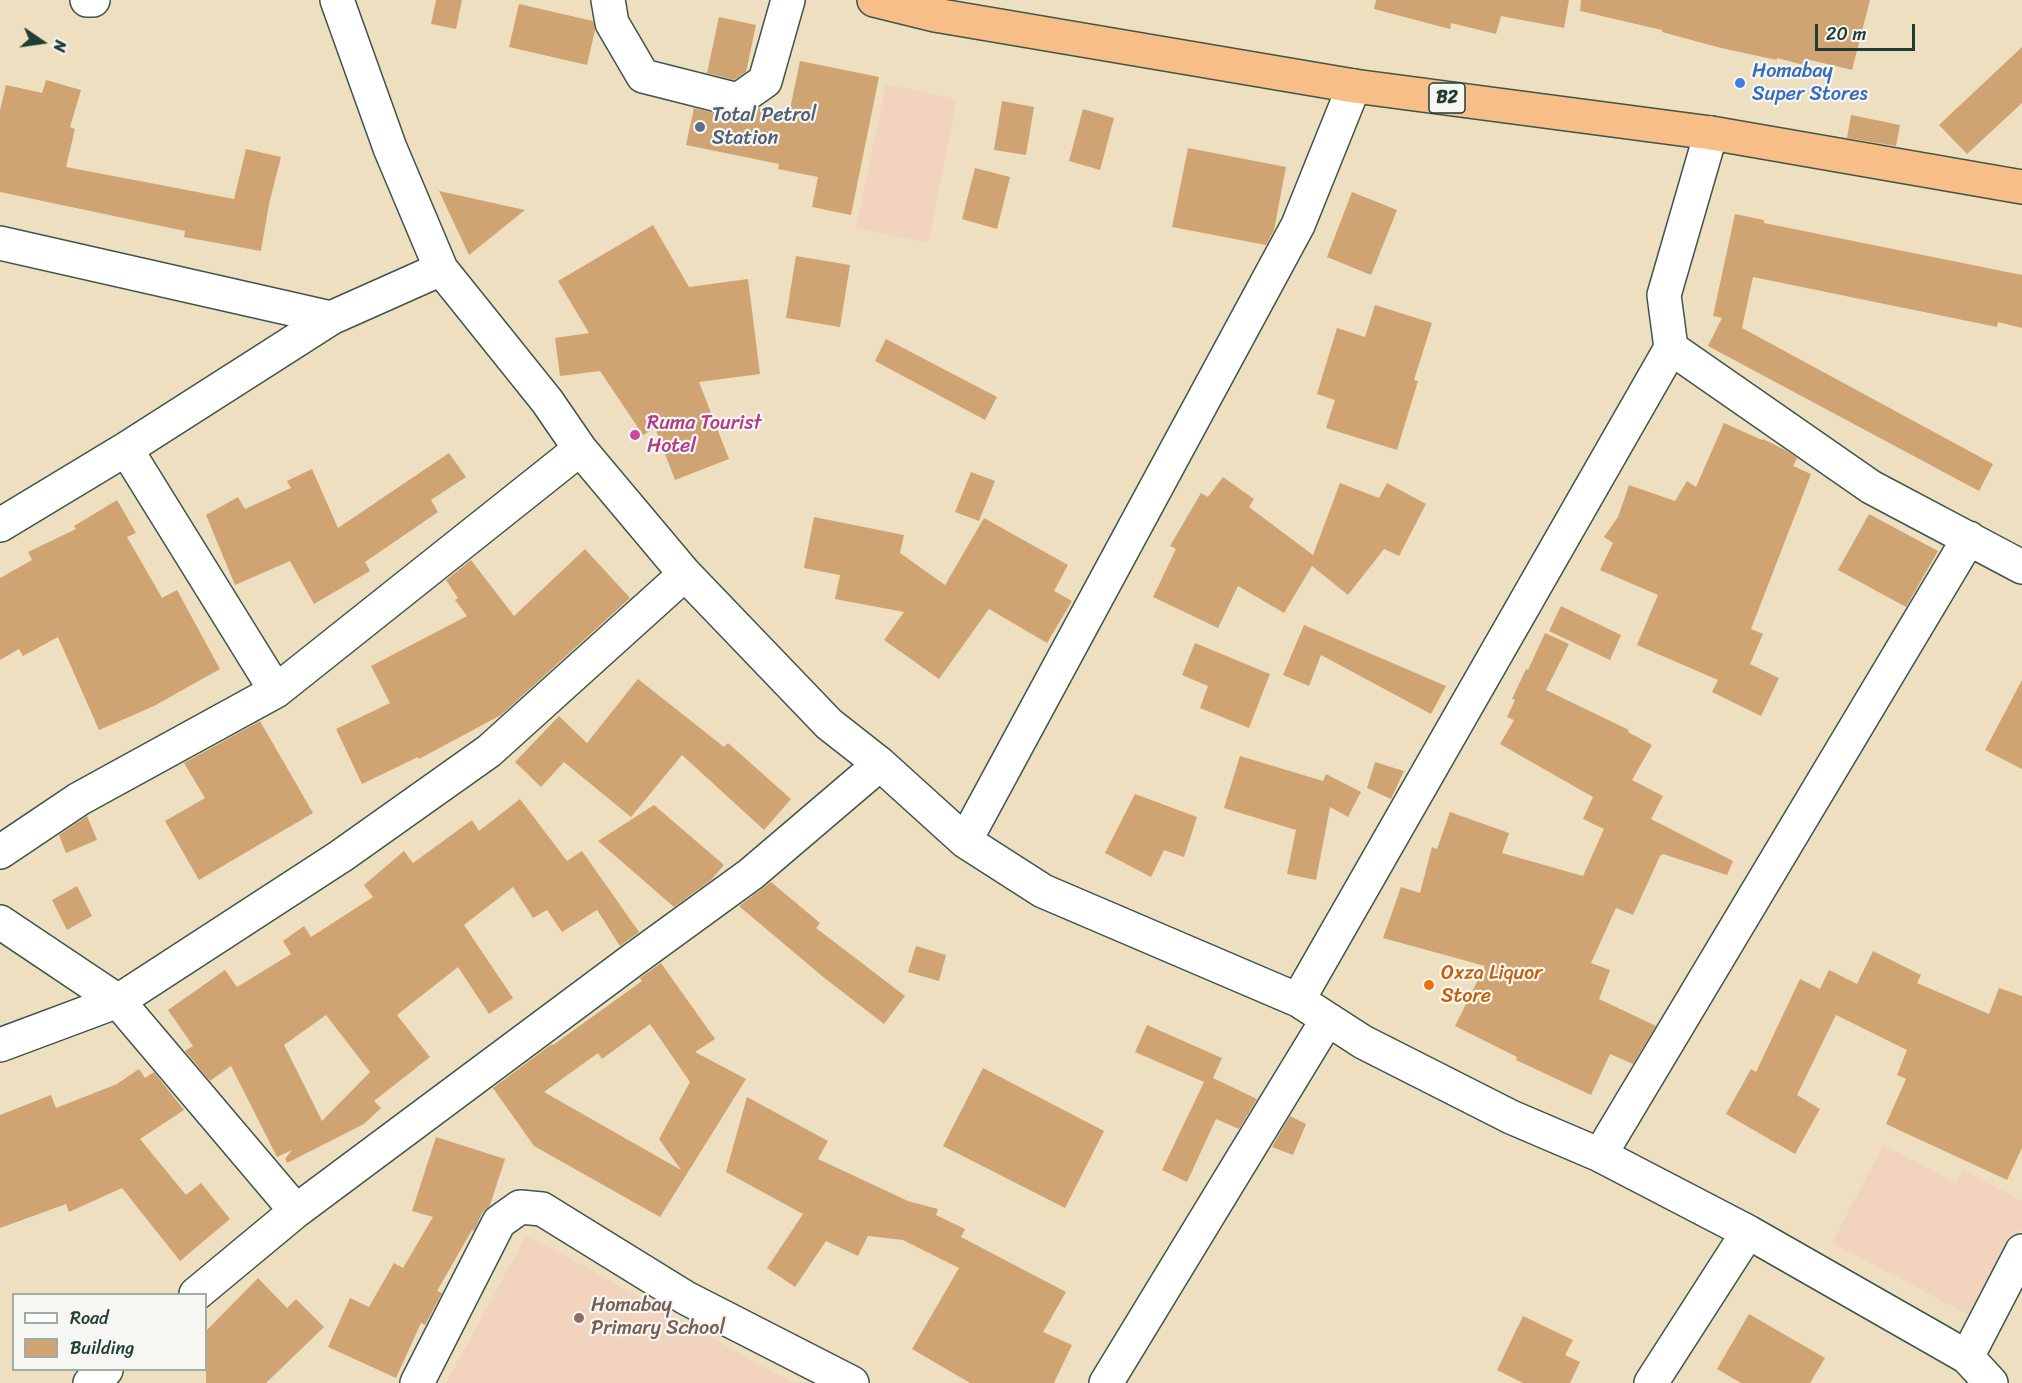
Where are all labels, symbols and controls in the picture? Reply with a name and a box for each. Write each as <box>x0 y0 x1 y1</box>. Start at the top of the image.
north arrow <box>12 12 72 72</box>
scale bar <box>1818 12 1918 50</box>
text: 20 m <box>1826 18 1866 50</box>
text: N <box>45 37 75 55</box>
place label: Homabay Super Stores <box>1752 60 1868 107</box>
marker: Homabay Super Stores <box>1733 76 1747 90</box>
road number: B2 <box>1429 83 1465 113</box>
place label: Total Petrol Station <box>712 104 816 151</box>
marker: Total Petrol Station <box>693 120 707 134</box>
place label: Ruma Tourist Hotel <box>647 412 762 459</box>
marker: Ruma Tourist Hotel <box>628 428 642 442</box>
place label: Oxza Liquor Store <box>1441 962 1542 1009</box>
marker: Oxza Liquor Store <box>1422 978 1436 992</box>
legend <box>12 1293 207 1371</box>
place label: Homabay Primary School <box>591 1294 725 1341</box>
text: Road <box>70 1302 109 1334</box>
marker: Homabay Primary School <box>572 1311 586 1325</box>
text: Building <box>70 1332 134 1364</box>

